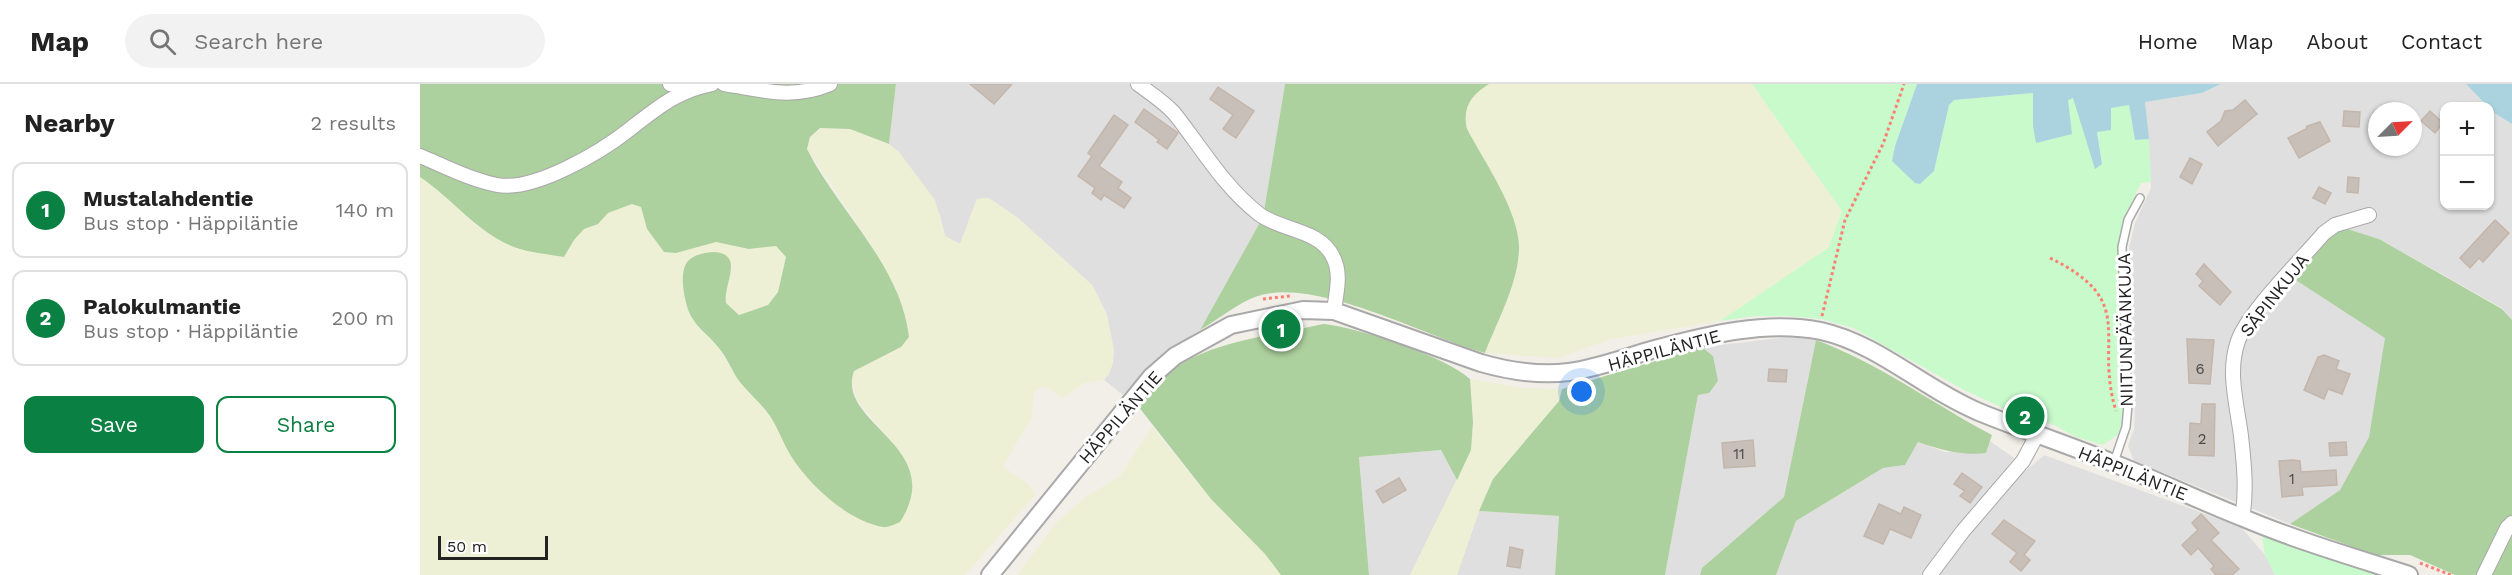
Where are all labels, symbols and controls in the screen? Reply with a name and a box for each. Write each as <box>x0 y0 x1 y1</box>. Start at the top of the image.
search box <box>125 14 545 68</box>
text: Map <box>30 25 89 58</box>
icon: search <box>146 25 179 58</box>
text: Search here <box>194 29 323 54</box>
text: Home <box>2138 29 2198 54</box>
text: Map <box>2231 29 2274 54</box>
text: About <box>2307 29 2368 54</box>
text: Contact <box>2401 29 2482 54</box>
north arrow <box>2368 102 2422 156</box>
map controls <box>2440 102 2494 210</box>
button: + <box>2440 102 2494 156</box>
text: Nearby <box>24 108 115 138</box>
text: 2 results <box>311 111 396 135</box>
button: − <box>2440 156 2494 210</box>
text: Mustalahdentie <box>83 186 253 211</box>
text: 1 <box>41 198 50 222</box>
text: 140 m <box>336 198 394 222</box>
text: Bus stop · Häppiläntie <box>83 211 299 235</box>
street label: SÄPINKUJA <box>2235 249 2313 340</box>
street label: NIITUNPÄÄNKUJA <box>2113 253 2137 407</box>
text: Palokulmantie <box>83 294 241 319</box>
text: 2 <box>40 306 51 330</box>
text: 200 m <box>332 306 394 330</box>
pin: 1 <box>1262 306 1300 352</box>
text: Bus stop · Häppiläntie <box>83 319 299 343</box>
street label: HÄPPILÄNTIE <box>1605 325 1723 375</box>
house number: 6 <box>2195 360 2205 378</box>
street label: HÄPPILÄNTIE <box>1074 366 1166 468</box>
your location <box>1567 377 1596 406</box>
pin: 2 <box>2006 394 2044 438</box>
button: Save <box>24 396 204 453</box>
button: Share <box>216 396 396 453</box>
house number: 2 <box>2198 430 2206 448</box>
street label: HÄPPILÄNTIE <box>2075 442 2191 504</box>
house number: 11 <box>1733 445 1745 463</box>
house number: 1 <box>2289 470 2295 488</box>
scale bar <box>438 533 548 560</box>
text: 50 m <box>447 537 487 556</box>

